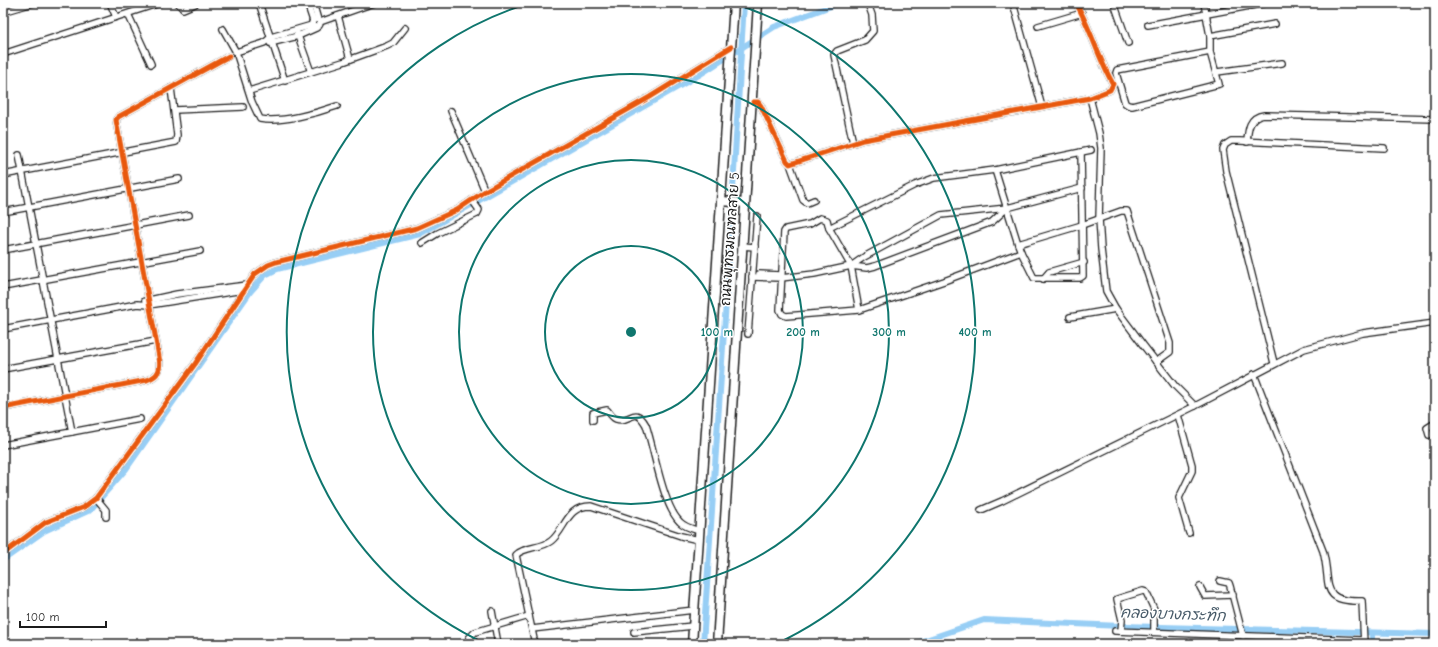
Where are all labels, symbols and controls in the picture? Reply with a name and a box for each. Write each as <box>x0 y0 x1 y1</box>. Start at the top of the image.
street label: ถนนพุทธมณฑลสาย 5 <box>717 171 744 307</box>
centre of rings <box>624 325 638 339</box>
text: 100 m <box>701 325 733 339</box>
text: 200 m <box>786 325 820 339</box>
text: 300 m <box>872 325 906 339</box>
text: 400 m <box>958 325 992 339</box>
scale bar <box>20 603 106 629</box>
water label: คลองบางกระทึก <box>1120 603 1227 625</box>
text: 100 m <box>26 610 59 624</box>

